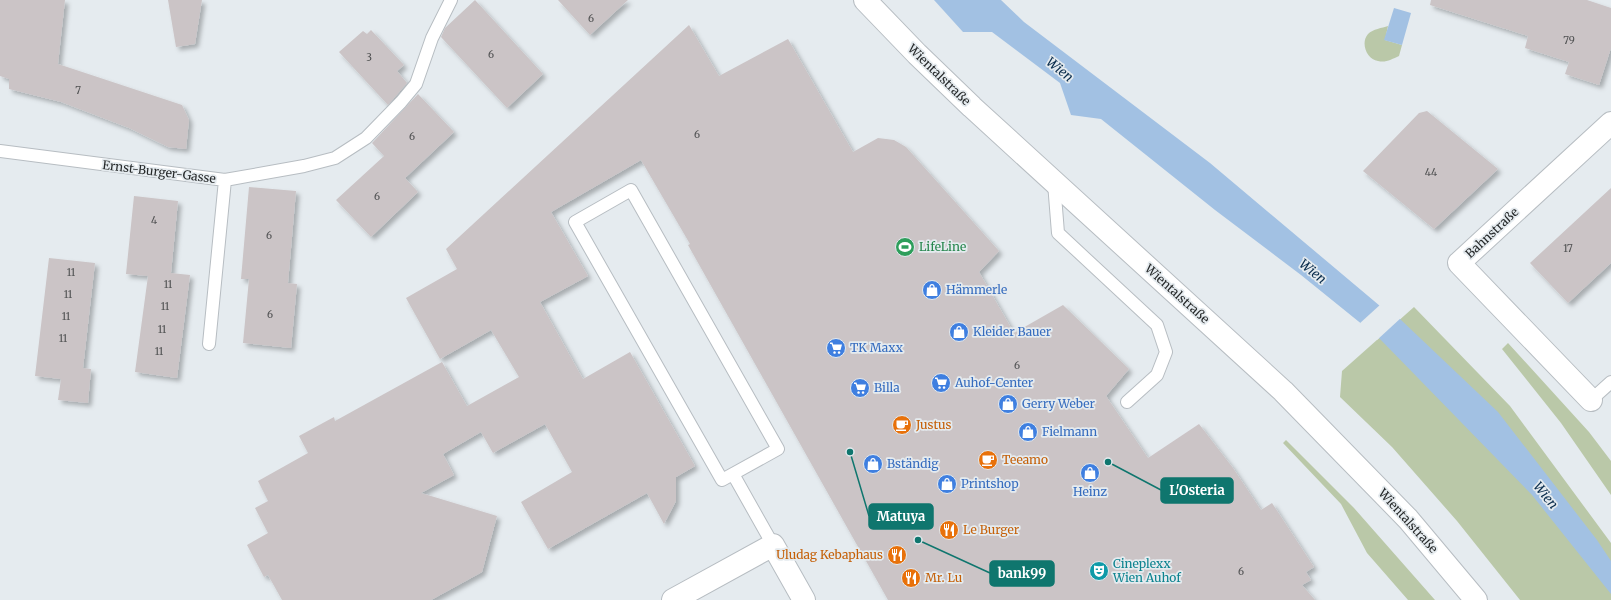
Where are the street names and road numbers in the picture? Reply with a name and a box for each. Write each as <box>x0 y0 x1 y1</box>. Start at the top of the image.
street label: Wientalstraße <box>904 40 974 108</box>
street label: Ernst-Burger-Gasse <box>102 157 217 186</box>
street label: Bahnstraße <box>1462 204 1521 261</box>
street label: Wientalstraße <box>1141 260 1213 326</box>
street label: Wientalstraße <box>1375 485 1441 556</box>

